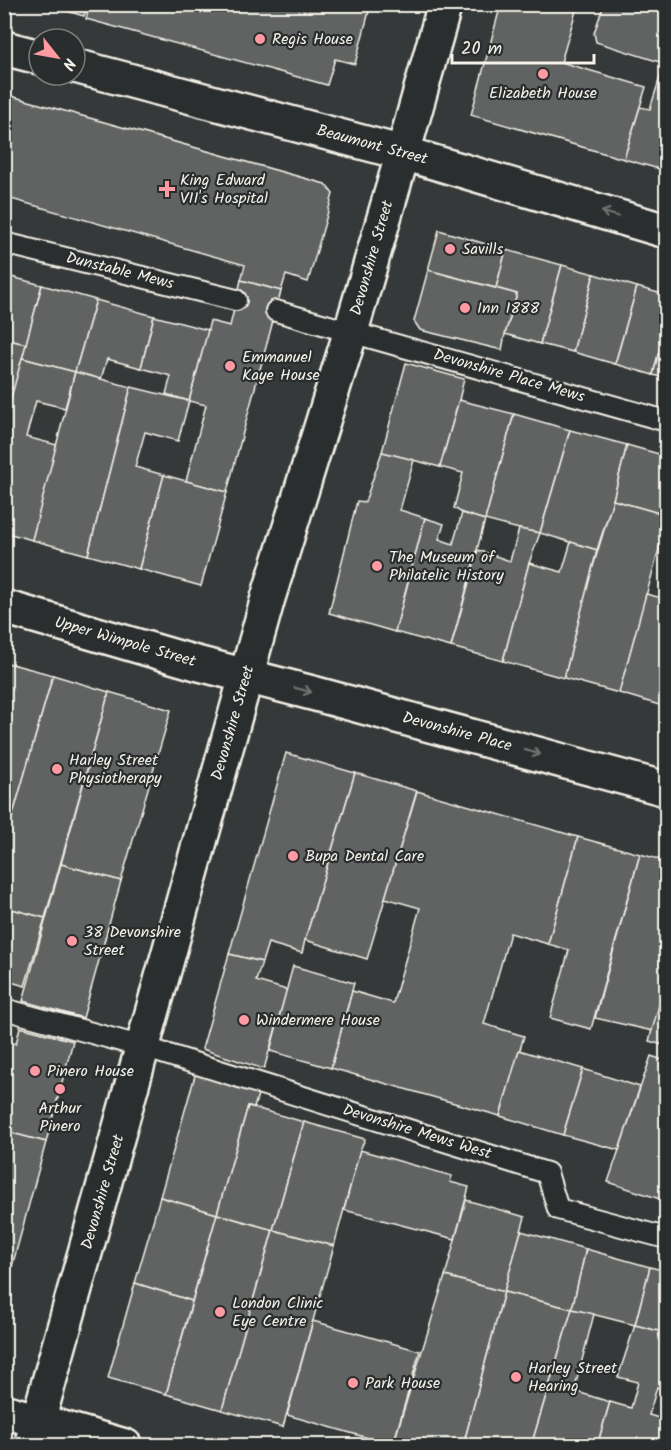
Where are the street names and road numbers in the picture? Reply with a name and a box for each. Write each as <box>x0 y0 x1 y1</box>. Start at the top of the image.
street label: Beaumont Street <box>314 118 431 172</box>
street label: Devonshire Street <box>344 197 401 319</box>
street label: Dunstable Mews <box>63 246 177 297</box>
street label: Devonshire Place Mews <box>430 342 588 410</box>
street label: Upper Wimpole Street <box>51 610 199 674</box>
street label: Devonshire Street <box>205 662 262 784</box>
street label: Devonshire Place <box>399 705 515 759</box>
street label: Devonshire Mews West <box>339 1097 495 1167</box>
street label: Devonshire Street <box>75 1131 132 1253</box>

